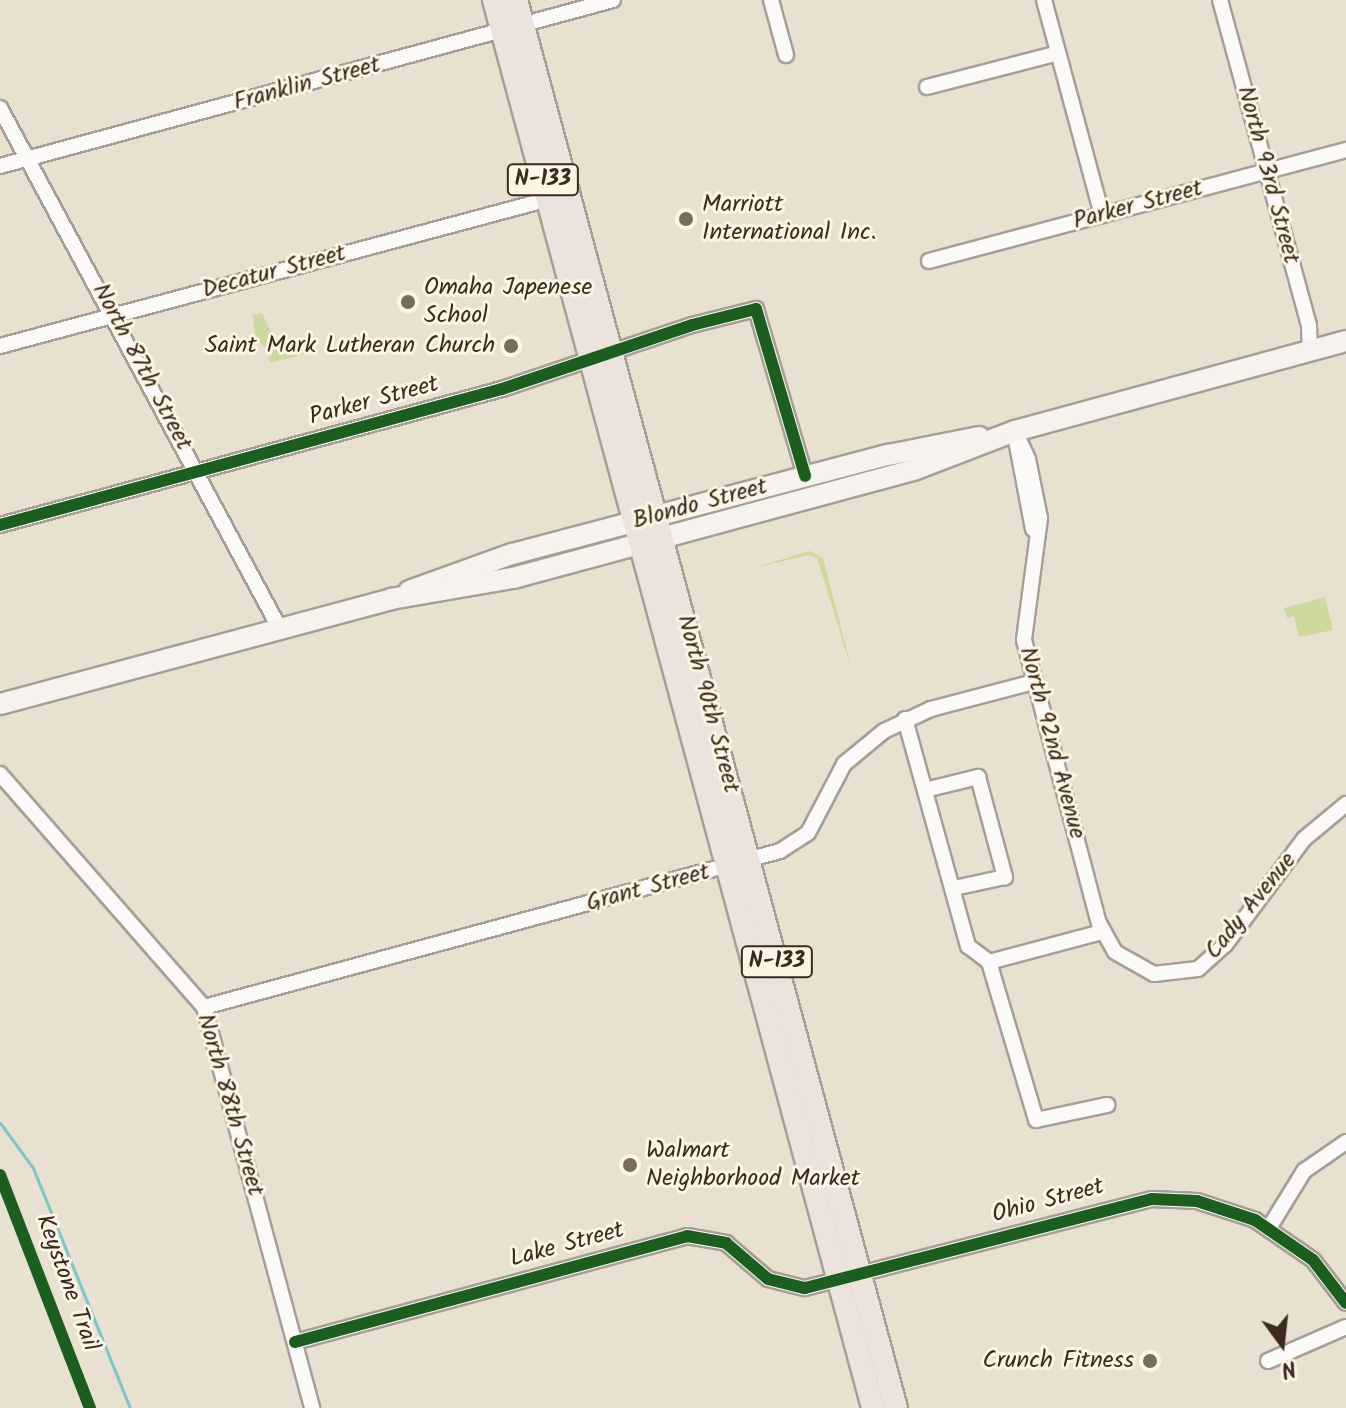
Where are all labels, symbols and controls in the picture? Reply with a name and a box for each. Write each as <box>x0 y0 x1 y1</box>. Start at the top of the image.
street label: Franklin Street <box>231 51 383 117</box>
street label: North 93rd Street <box>1230 83 1306 267</box>
road number: N-133 <box>505 162 581 198</box>
street label: Parker Street <box>1070 174 1206 236</box>
place label: Marriott International Inc. <box>702 191 876 247</box>
marker: Marriott International Inc. <box>677 210 695 228</box>
street label: Decatur Street <box>199 239 349 305</box>
place label: Omaha Japenese School <box>424 274 592 330</box>
street label: North 87th Street <box>86 279 198 455</box>
marker: Omaha Japenese School <box>399 293 417 311</box>
place label: Saint Mark Lutheran Church <box>205 332 495 360</box>
marker: Saint Mark Lutheran Church <box>502 337 520 355</box>
street label: Parker Street <box>306 370 442 432</box>
street label: Blondo Street <box>630 472 770 536</box>
street label: North 90th Street <box>670 612 746 796</box>
street label: North 92nd Avenue <box>1013 644 1091 842</box>
street label: Cady Avenue <box>1199 847 1303 965</box>
street label: Grant Street <box>583 858 713 918</box>
road number: N-133 <box>739 944 815 980</box>
street label: North 88th Street <box>190 1010 270 1200</box>
place label: Walmart Neighborhood Market <box>646 1137 860 1193</box>
marker: Walmart Neighborhood Market <box>621 1156 639 1174</box>
street label: Ohio Street <box>989 1172 1107 1230</box>
street label: Keystone Trail <box>29 1211 105 1355</box>
street label: Lake Street <box>507 1216 627 1274</box>
north arrow <box>1242 1304 1322 1384</box>
place label: Crunch Fitness <box>983 1347 1134 1375</box>
text: N <box>1277 1349 1300 1386</box>
marker: Crunch Fitness <box>1141 1352 1159 1370</box>

